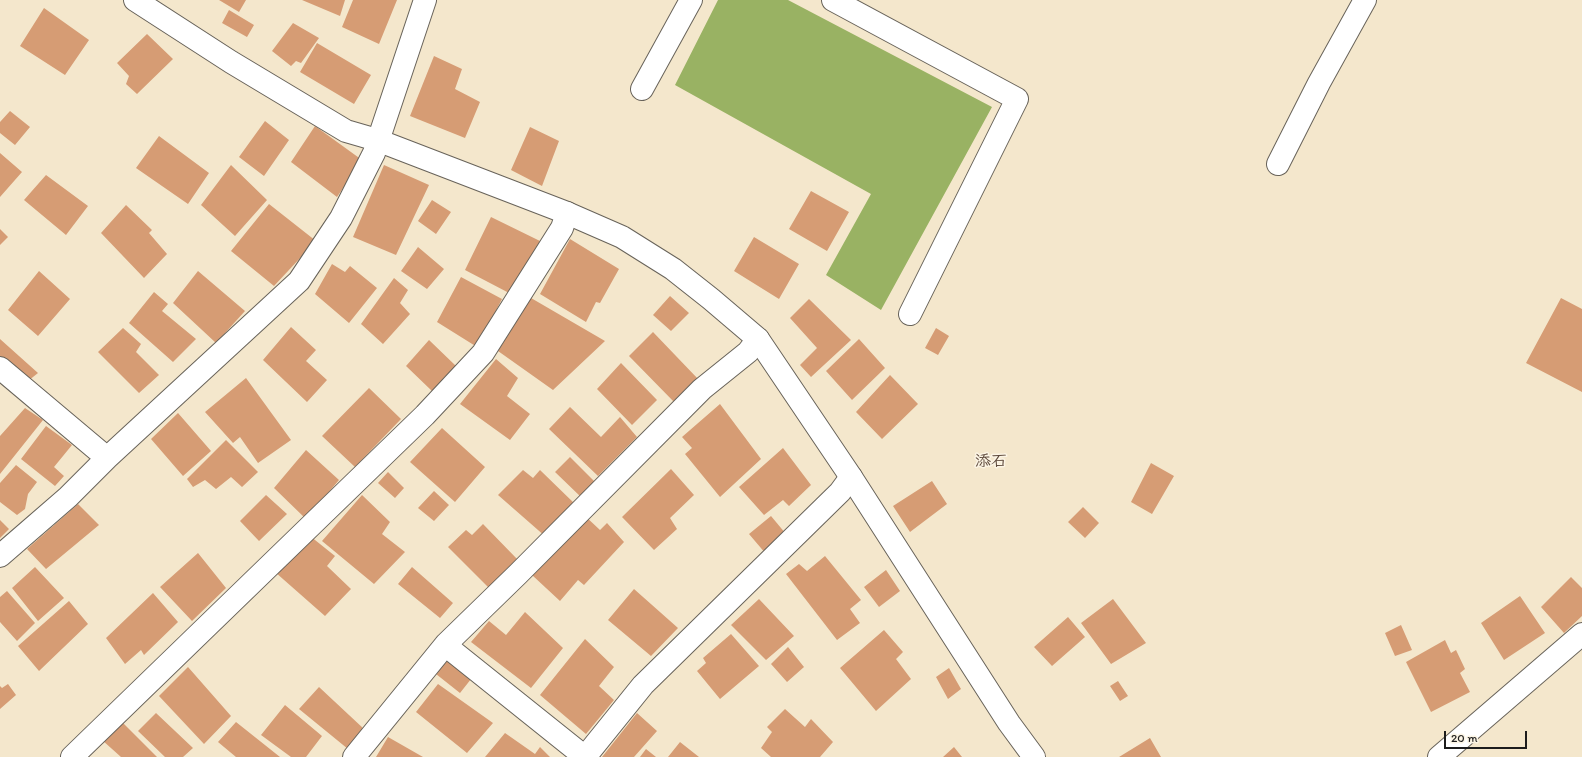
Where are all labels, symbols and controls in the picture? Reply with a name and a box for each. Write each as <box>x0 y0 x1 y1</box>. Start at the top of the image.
district label: 添石 <box>975 452 1007 472</box>
scale bar <box>1446 723 1529 749</box>
text: 20 m <box>1451 731 1478 745</box>

